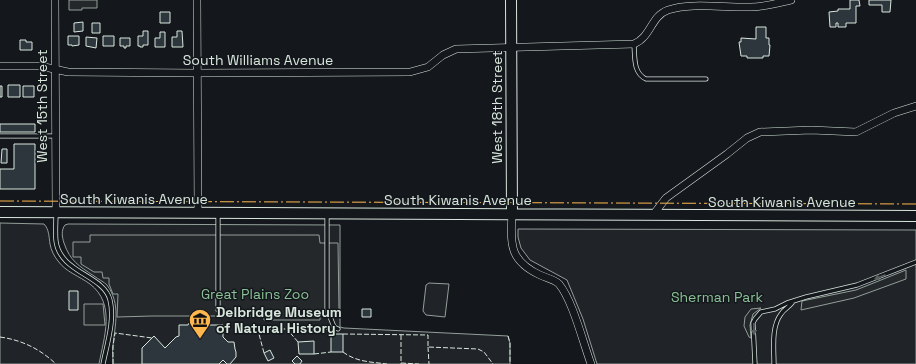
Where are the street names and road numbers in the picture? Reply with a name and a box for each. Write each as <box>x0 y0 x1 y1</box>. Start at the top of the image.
street label: West 15th Street <box>33 49 51 163</box>
street label: West 18th Street <box>488 50 506 164</box>
street label: South Williams Avenue <box>183 51 333 69</box>
street label: South Kiwanis Avenue <box>60 190 208 208</box>
street label: South Kiwanis Avenue <box>384 191 532 209</box>
street label: South Kiwanis Avenue <box>708 193 856 211</box>

